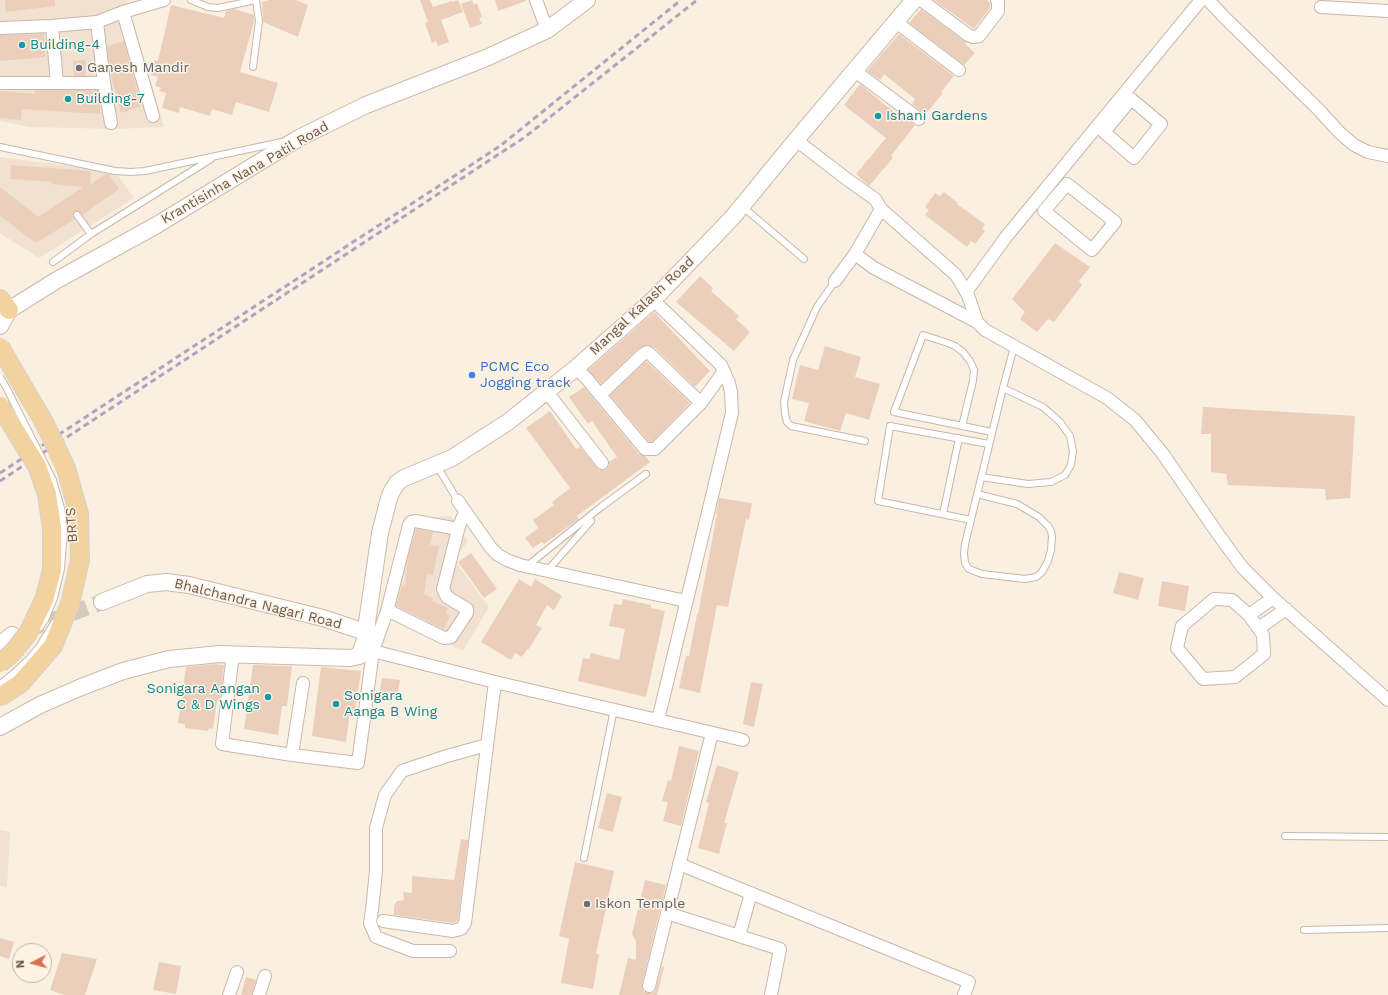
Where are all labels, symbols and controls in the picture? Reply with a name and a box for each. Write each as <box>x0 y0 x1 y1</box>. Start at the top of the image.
place label: Building-4 <box>30 37 100 53</box>
marker: Building-4 <box>17 40 27 50</box>
place label: Ganesh Mandir <box>87 60 189 76</box>
marker: Ganesh Mandir <box>74 63 84 73</box>
place label: Building-7 <box>76 91 145 107</box>
marker: Building-7 <box>63 94 73 104</box>
place label: Ishani Gardens <box>886 108 988 124</box>
marker: Ishani Gardens <box>873 111 883 121</box>
street label: Krantisinha Nana Patil Road <box>158 118 332 228</box>
street label: Mangal Kalash Road <box>586 253 698 359</box>
place label: PCMC Eco Jogging track <box>480 359 571 392</box>
marker: PCMC Eco Jogging track <box>467 370 477 380</box>
street label: BRTS <box>62 507 82 543</box>
street label: Bhalchandra Nagari Road <box>173 575 343 633</box>
place label: Sonigara Aangan C & D Wings <box>147 681 260 714</box>
place label: Sonigara Aanga B Wing <box>344 688 437 720</box>
marker: Sonigara Aangan C & D Wings <box>263 692 273 702</box>
marker: Sonigara Aanga B Wing <box>331 699 341 709</box>
place label: Iskon Temple <box>595 896 685 912</box>
marker: Iskon Temple <box>582 899 592 909</box>
north arrow <box>12 943 52 983</box>
text: N <box>14 959 27 969</box>

